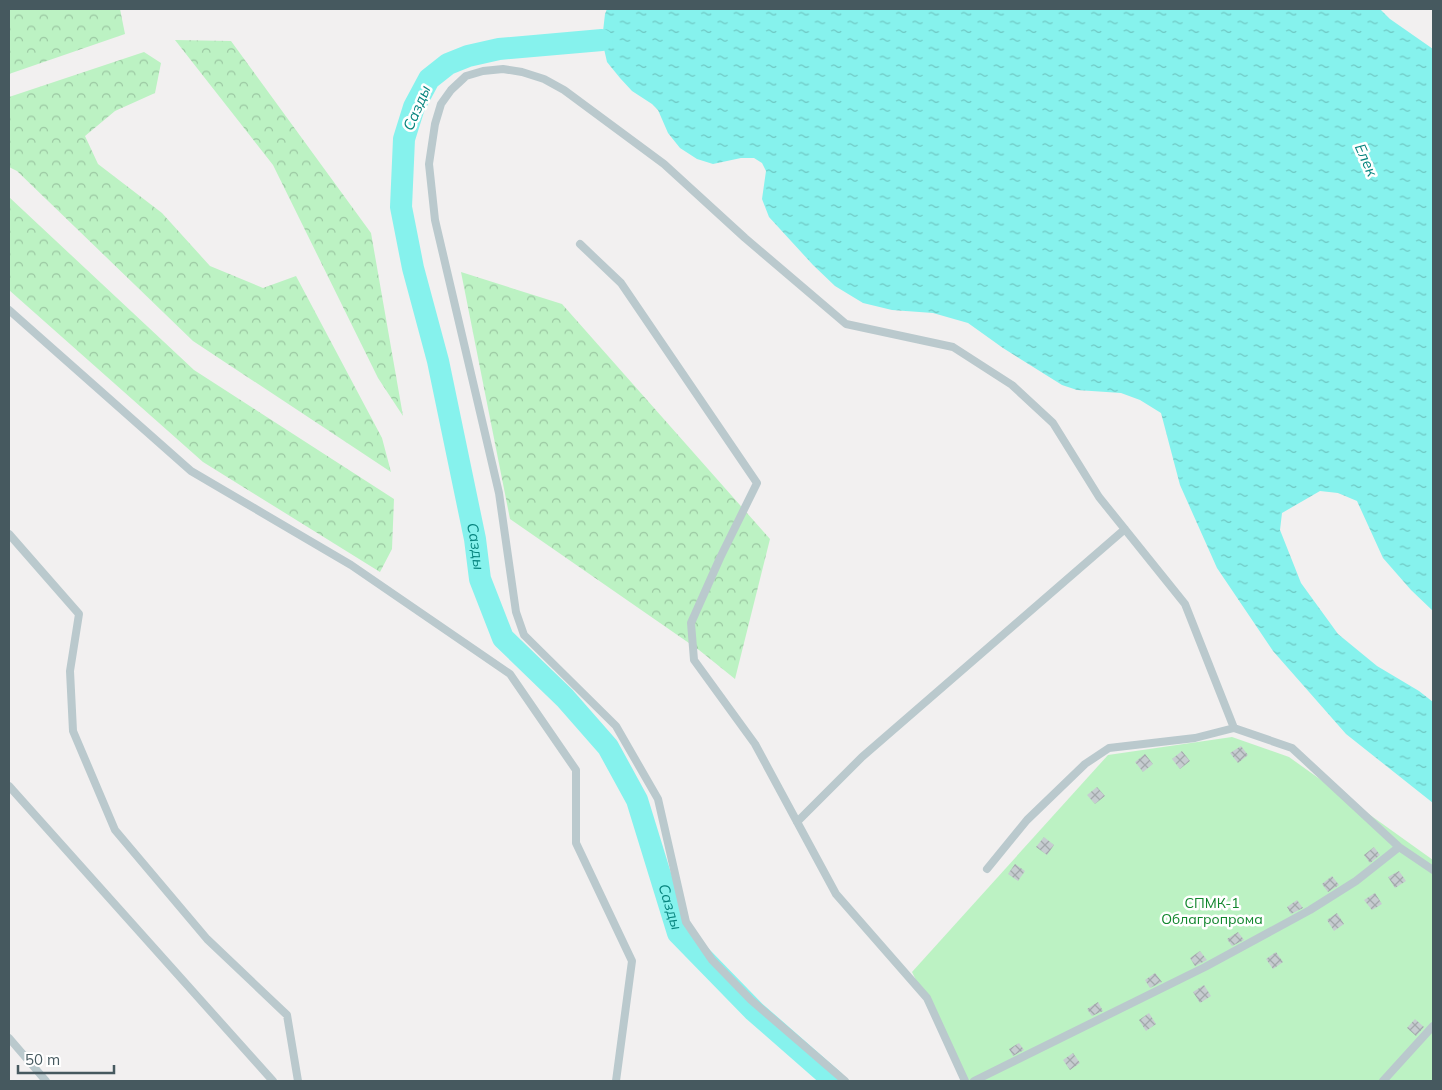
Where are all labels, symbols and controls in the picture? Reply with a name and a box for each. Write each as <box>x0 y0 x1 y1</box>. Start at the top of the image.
water label: Сазды <box>399 82 435 133</box>
water label: Елек <box>1351 140 1382 180</box>
water label: Сазды <box>463 521 489 571</box>
water label: Сазды <box>654 881 687 932</box>
park label: СПМК-1 Облагропрома <box>1161 894 1263 928</box>
scale bar <box>18 1042 114 1074</box>
text: 50 m <box>25 1050 60 1069</box>

